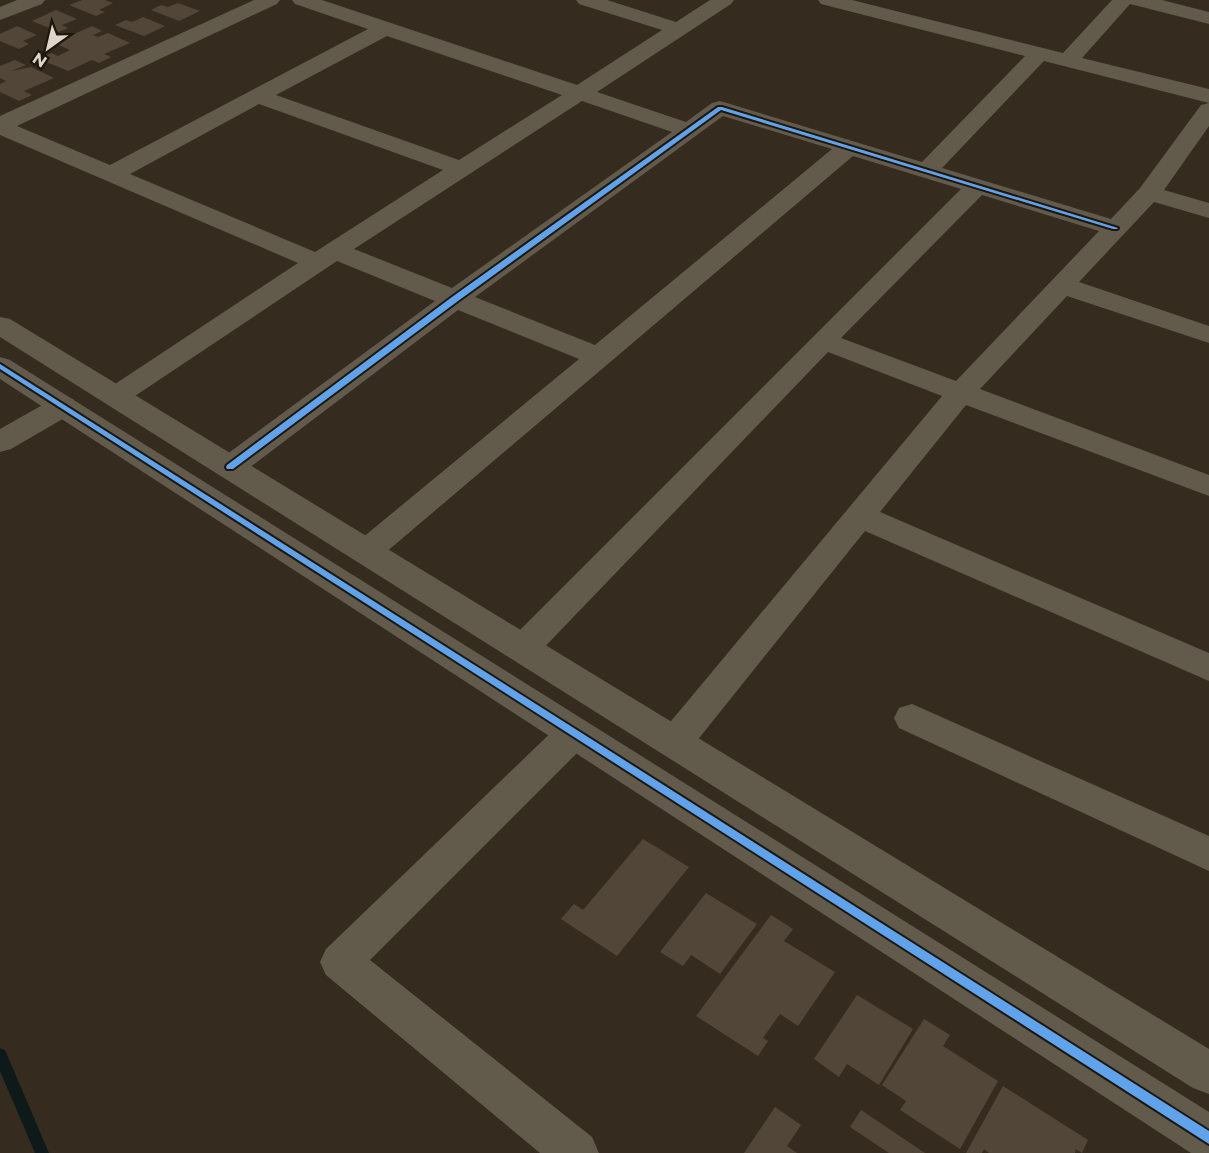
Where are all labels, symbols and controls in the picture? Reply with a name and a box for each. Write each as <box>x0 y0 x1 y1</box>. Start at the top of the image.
north arrow <box>18 18 78 78</box>
text: N <box>29 49 51 72</box>

